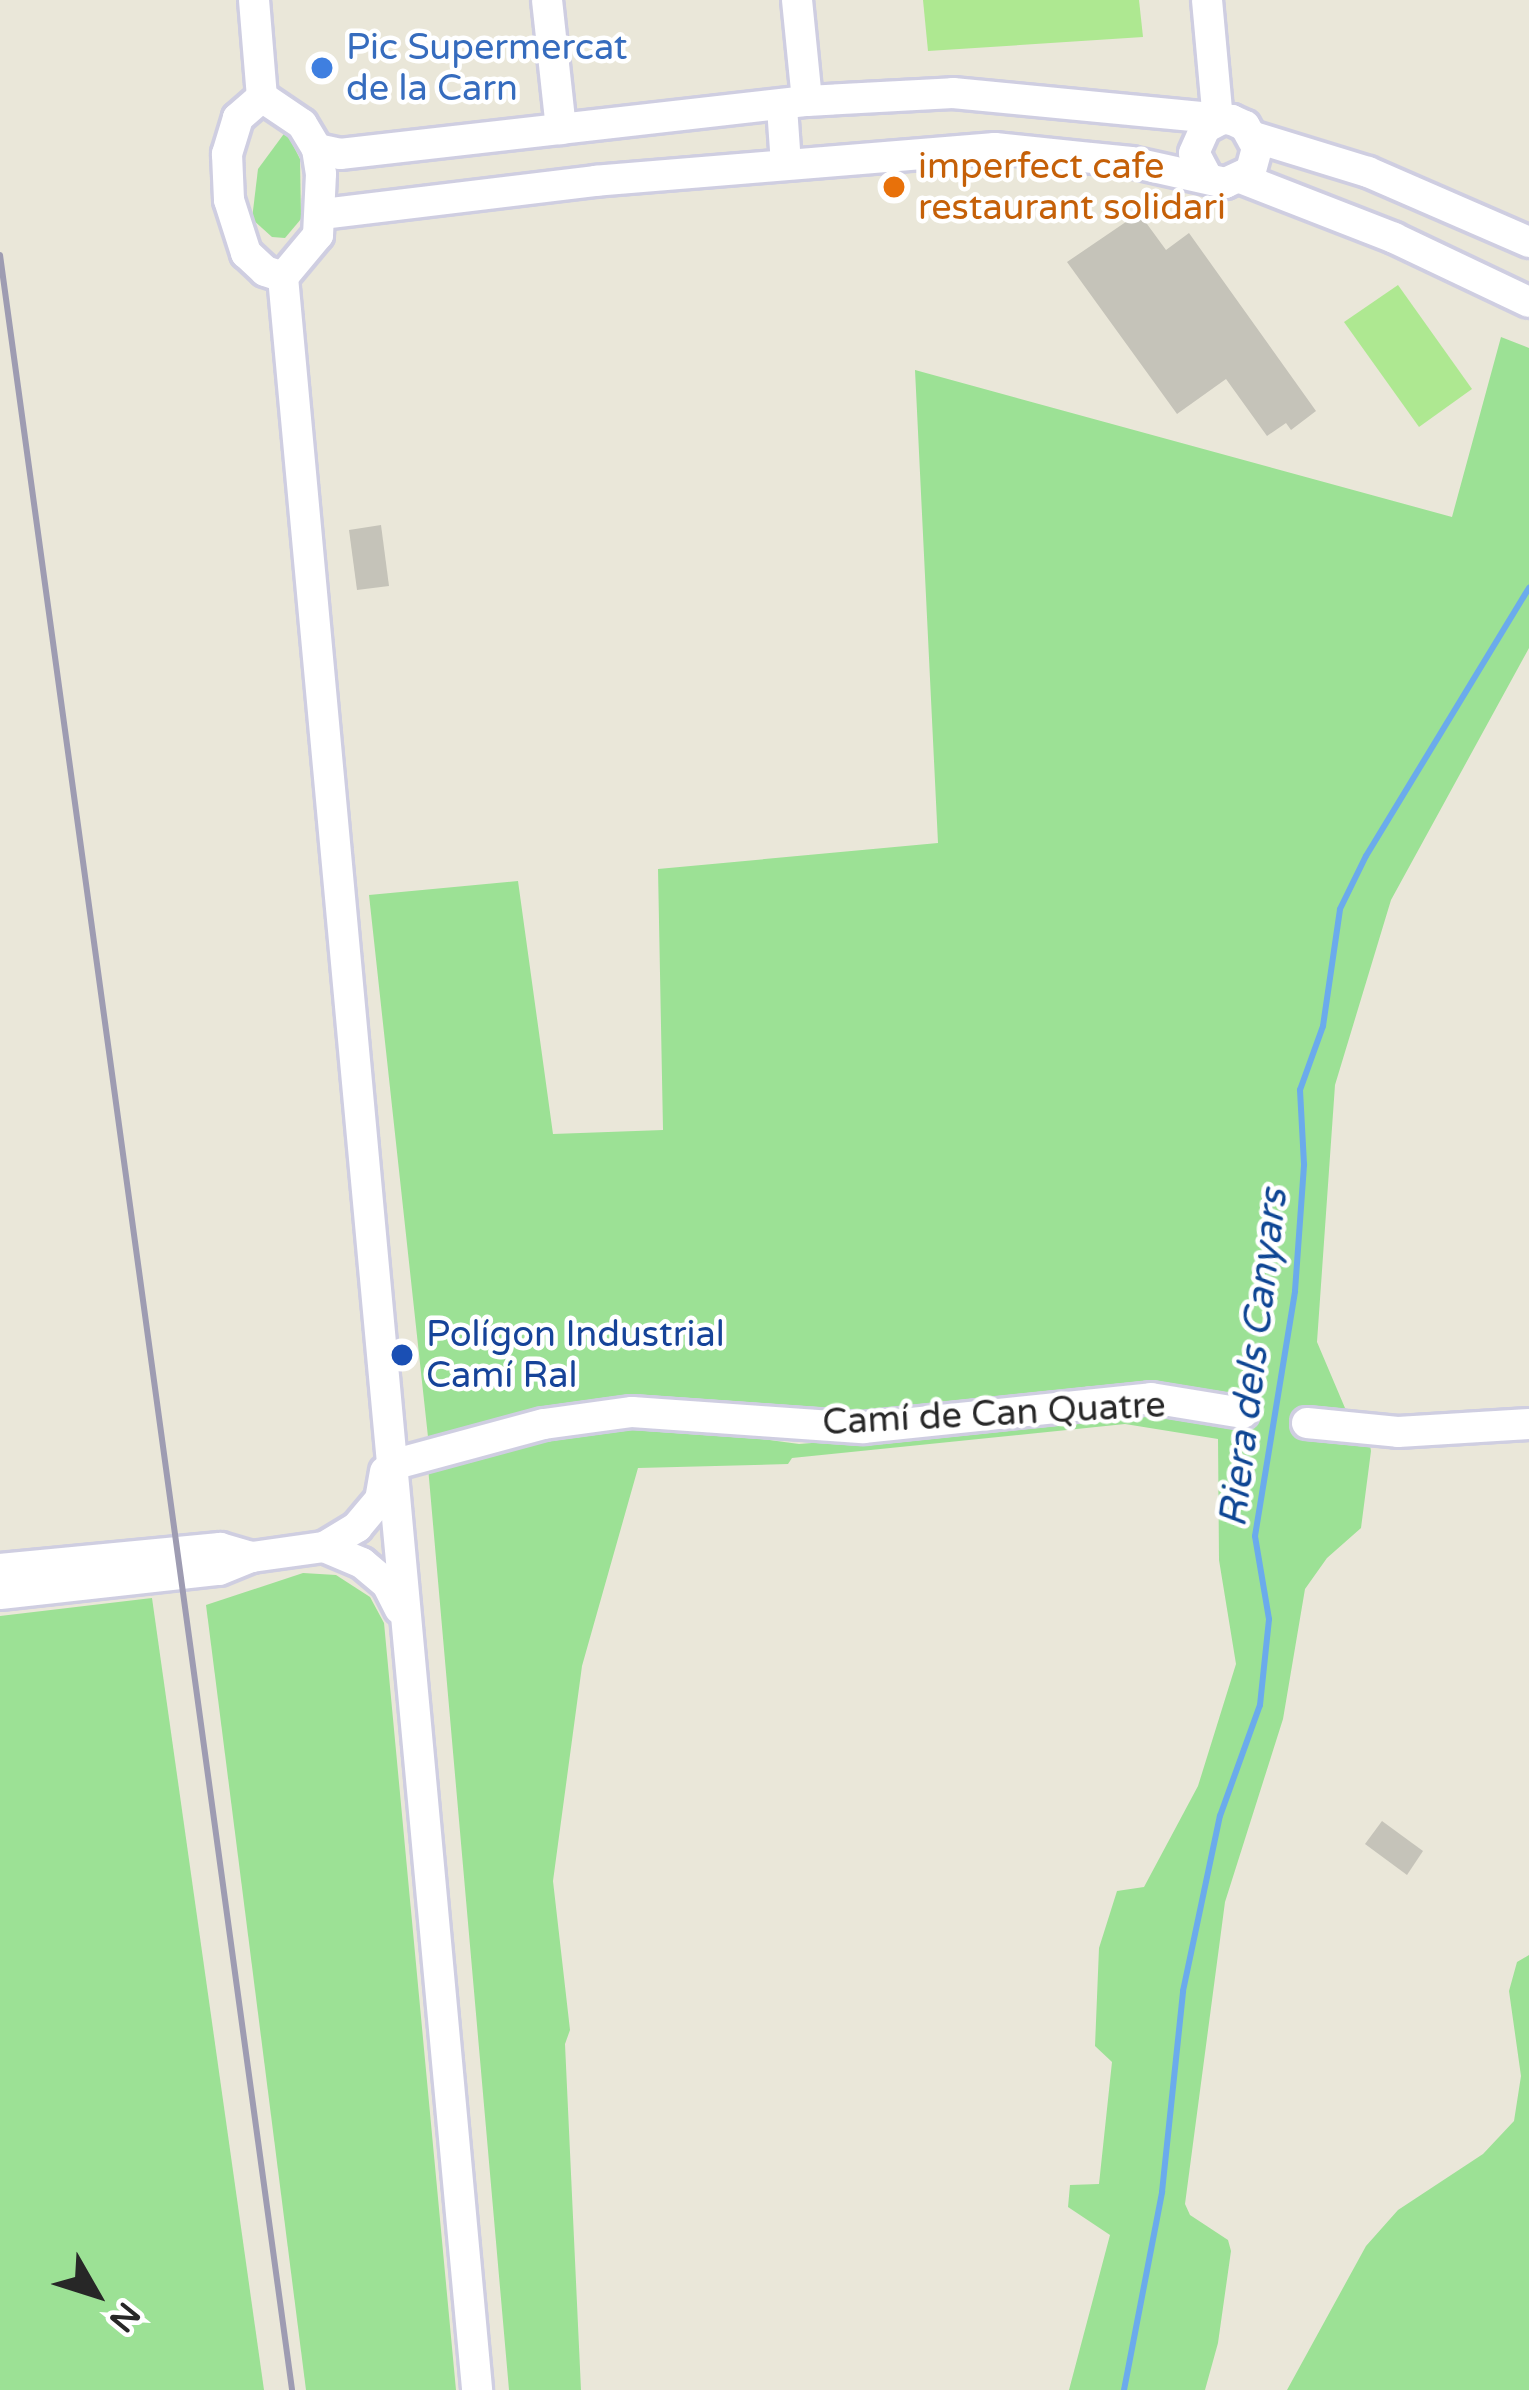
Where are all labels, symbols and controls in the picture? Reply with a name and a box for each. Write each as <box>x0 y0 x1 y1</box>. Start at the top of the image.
place label: Pic Supermercat de la Carn <box>346 25 627 110</box>
marker: Pic Supermercat de la Carn <box>309 55 335 81</box>
place label: imperfect cafe restaurant solidari <box>918 144 1226 229</box>
marker: imperfect cafe restaurant solidari <box>881 174 907 200</box>
water label: Riera dels Canyars <box>1210 1186 1298 1530</box>
place label: Polígon Industrial Camí Ral <box>426 1312 725 1397</box>
marker: Polígon Industrial Camí Ral <box>389 1342 415 1368</box>
street label: Camí de Can Quatre <box>821 1383 1167 1445</box>
north arrow <box>36 2234 156 2354</box>
text: N <box>101 2294 148 2340</box>

